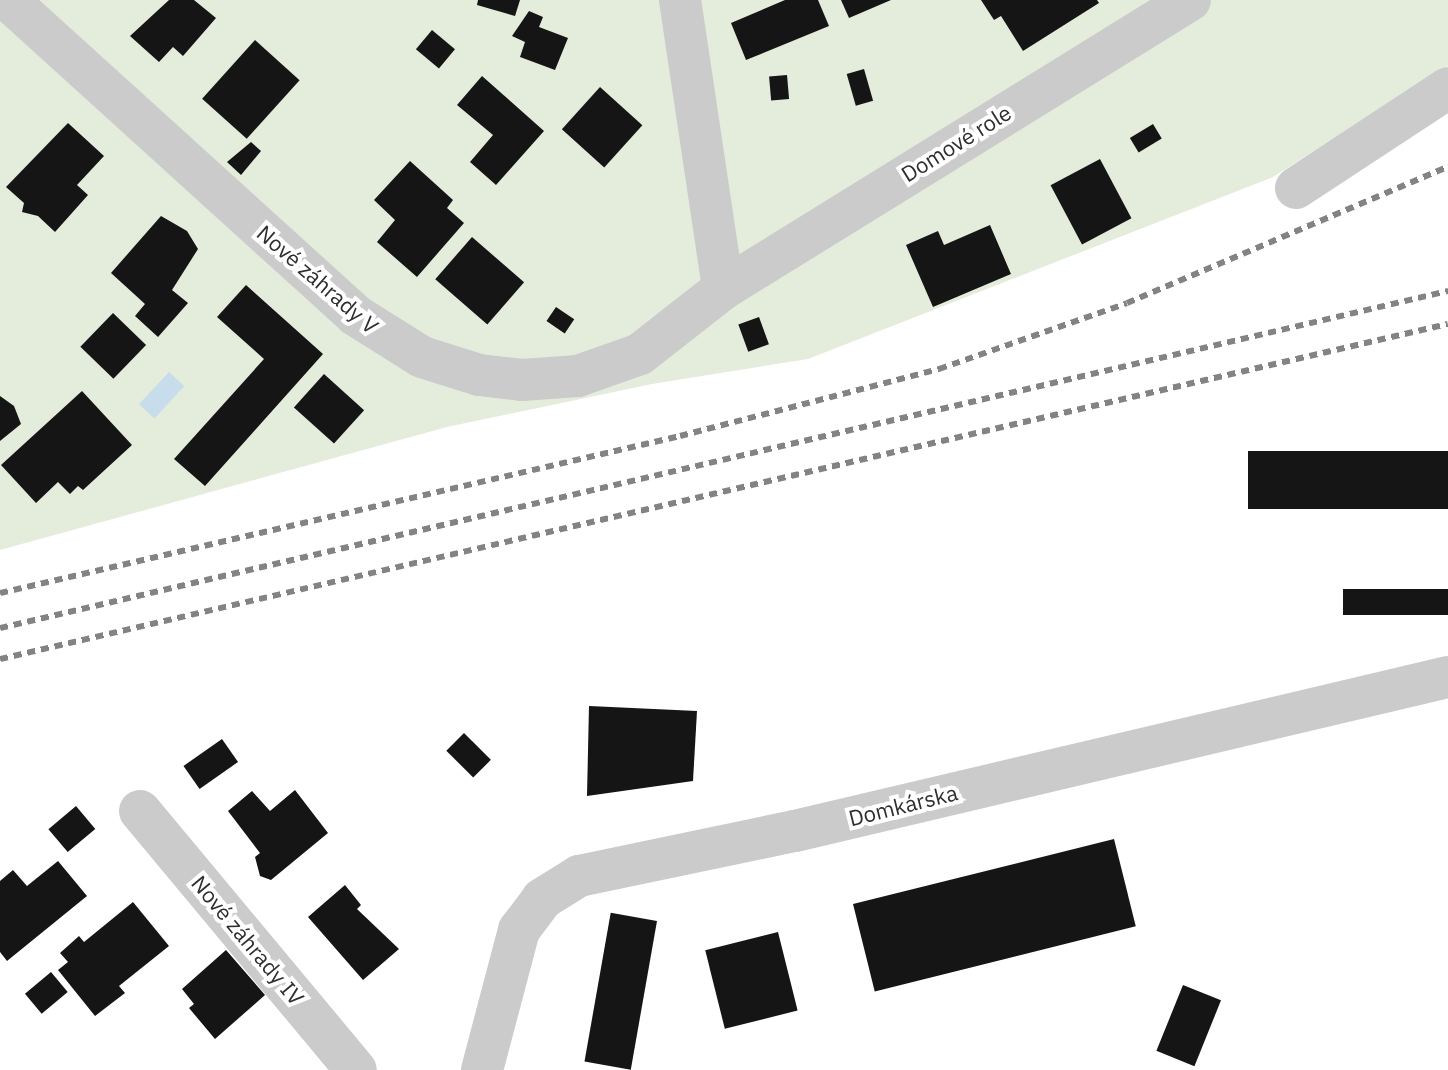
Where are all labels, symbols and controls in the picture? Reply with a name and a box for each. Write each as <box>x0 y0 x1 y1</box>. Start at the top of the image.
street label: Domové role <box>896 99 1016 187</box>
street label: Nové záhrady V <box>252 219 384 339</box>
street label: Domkárska <box>846 779 960 831</box>
street label: Nové záhrady IV <box>186 870 310 1010</box>

